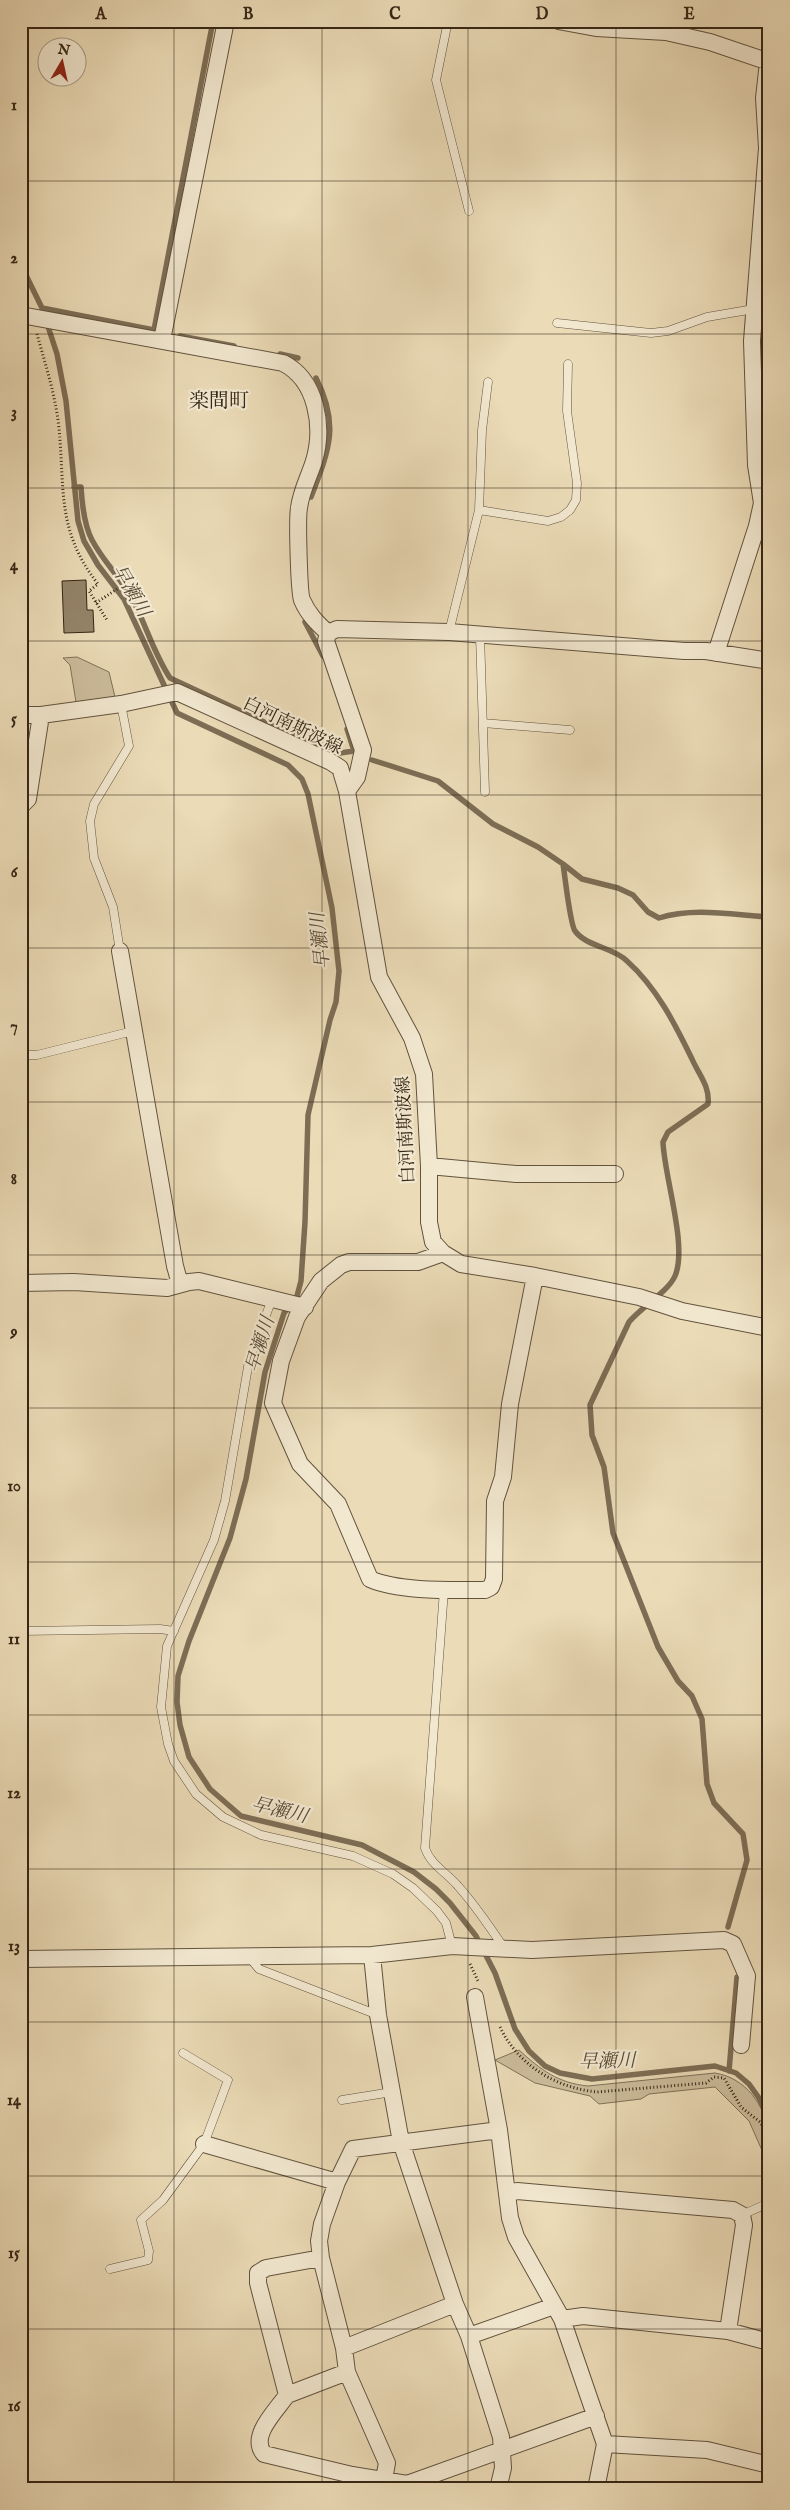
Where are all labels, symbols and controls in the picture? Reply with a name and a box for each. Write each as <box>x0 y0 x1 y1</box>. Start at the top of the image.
text: A <box>95 5 108 25</box>
text: B <box>243 5 254 25</box>
text: C <box>389 5 401 25</box>
text: D <box>536 5 549 25</box>
text: E <box>683 5 695 25</box>
north arrow <box>38 38 88 88</box>
text: N <box>55 40 71 60</box>
text: 1 <box>11 96 17 116</box>
text: 2 <box>10 249 18 269</box>
district label: 楽間町 <box>189 389 249 414</box>
text: 3 <box>11 403 17 423</box>
text: 4 <box>10 556 19 576</box>
water label: 早瀬川 <box>106 560 156 623</box>
street label: 白河南斯波線 <box>239 692 346 760</box>
text: 5 <box>11 710 17 730</box>
text: 6 <box>11 863 19 883</box>
water label: 早瀬川 <box>306 909 336 970</box>
text: 7 <box>10 1017 18 1037</box>
street label: 白河南斯波線 <box>392 1075 421 1184</box>
text: 8 <box>11 1170 17 1190</box>
water label: 早瀬川 <box>241 1312 281 1375</box>
text: 9 <box>10 1323 18 1343</box>
text: 10 <box>7 1477 21 1497</box>
text: 11 <box>8 1630 20 1650</box>
text: 12 <box>7 1784 21 1804</box>
water label: 早瀬川 <box>249 1792 312 1830</box>
text: 13 <box>8 1937 20 1957</box>
water label: 早瀬川 <box>578 2049 638 2074</box>
text: 14 <box>7 2091 22 2111</box>
text: 15 <box>8 2244 20 2264</box>
text: 16 <box>8 2397 22 2417</box>

